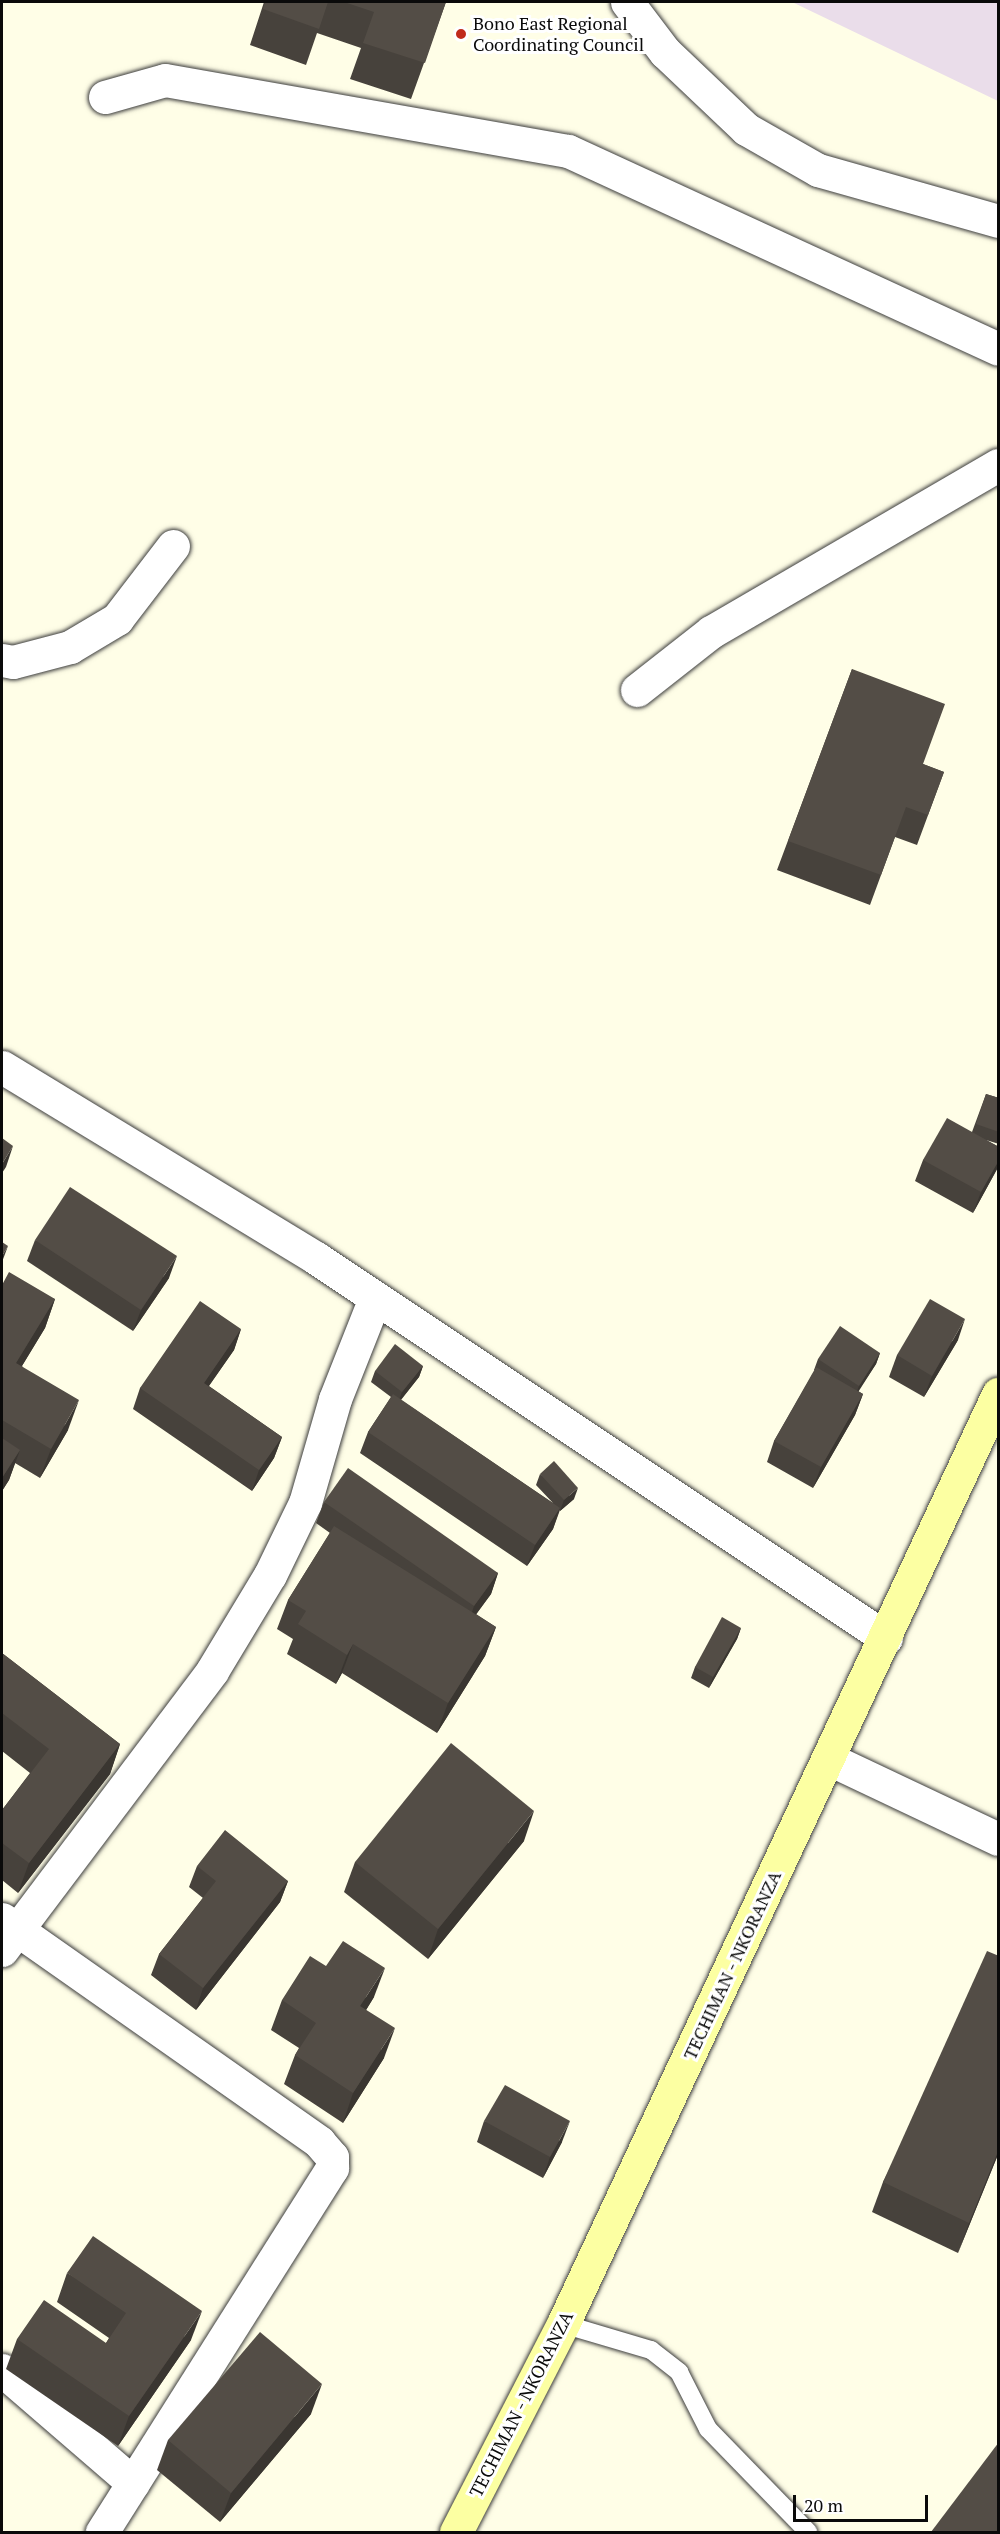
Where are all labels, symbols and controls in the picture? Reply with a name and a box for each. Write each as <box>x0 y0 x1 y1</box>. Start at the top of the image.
place label: Bono East Regional Coordinating Council <box>473 13 644 56</box>
marker: Bono East Regional Coordinating Council <box>454 27 468 41</box>
street label: TECHIMAN - NKORANZA <box>678 1866 786 2064</box>
street label: TECHIMAN - NKORANZA <box>464 2307 578 2501</box>
scale bar <box>796 2483 931 2521</box>
text: 20 m <box>804 2493 843 2517</box>

